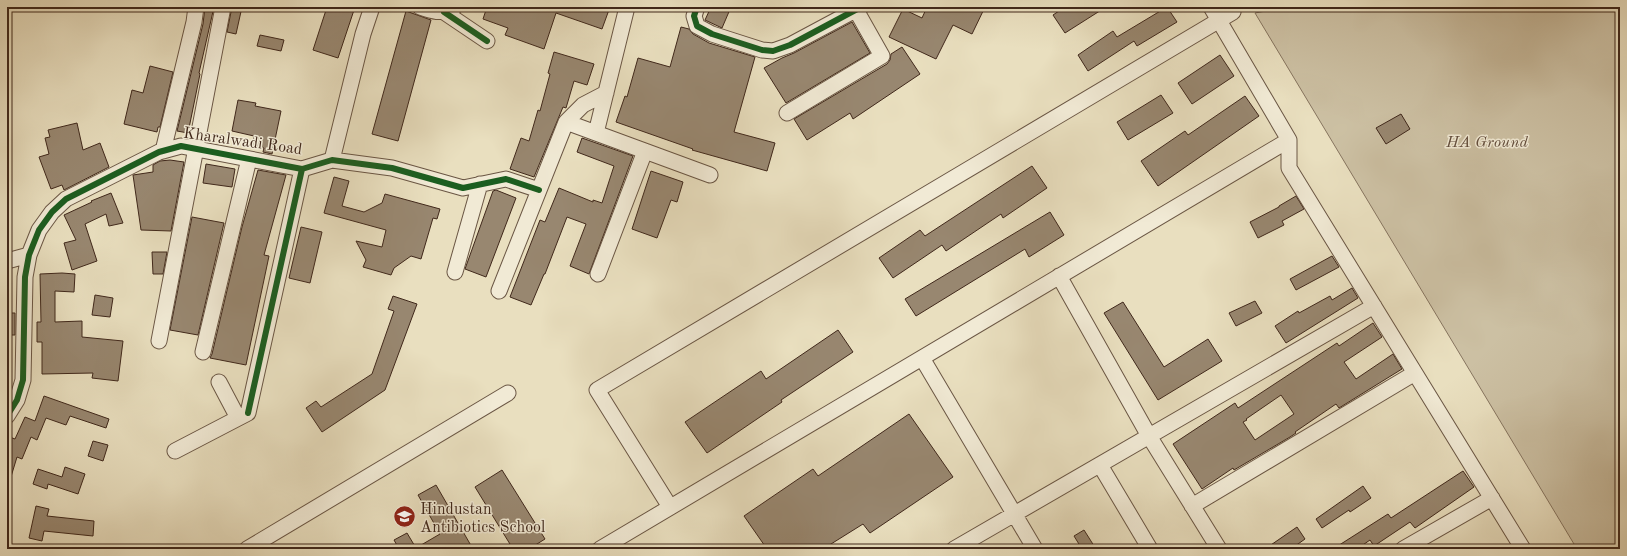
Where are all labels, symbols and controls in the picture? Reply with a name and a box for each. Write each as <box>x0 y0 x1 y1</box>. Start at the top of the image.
street label: Kharalwadi Road <box>182 126 303 158</box>
park label: HA Ground <box>1445 135 1528 151</box>
place label: Hindustan Antibiotics School <box>420 502 545 536</box>
school or university icon: Hindustan Antibiotics School <box>392 504 418 530</box>

